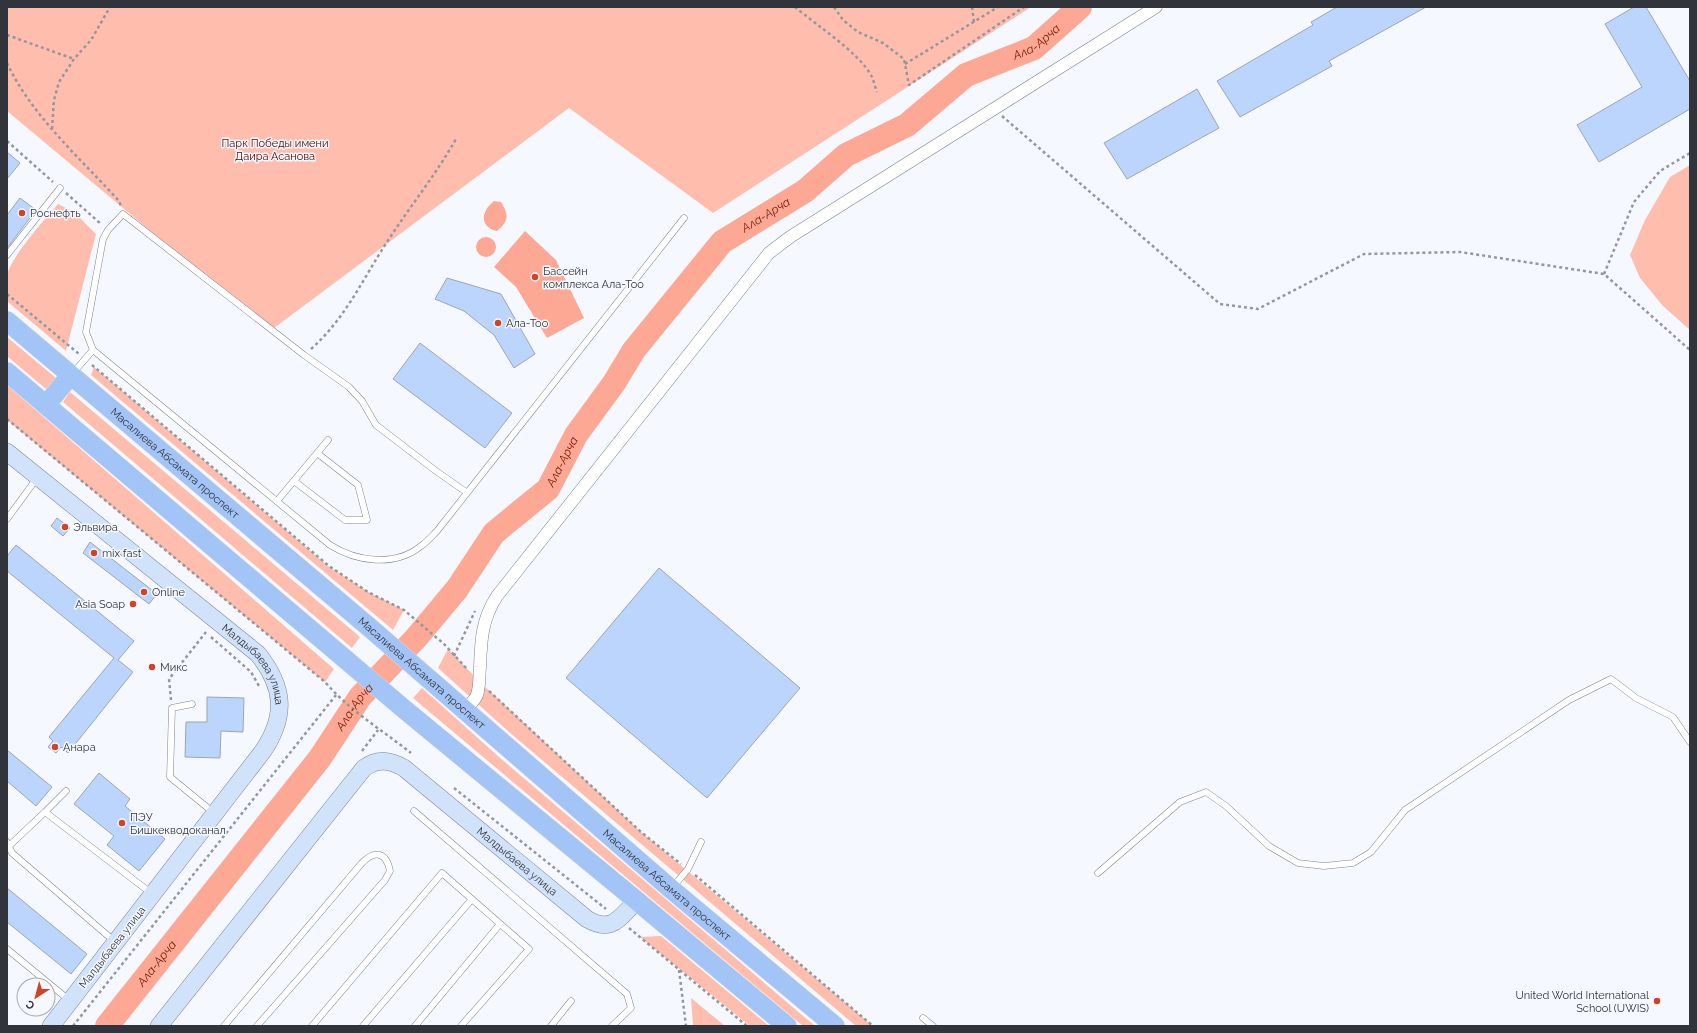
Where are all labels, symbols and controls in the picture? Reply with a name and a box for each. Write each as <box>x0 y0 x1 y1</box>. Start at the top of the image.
water label: Ала-Арча <box>1010 21 1063 63</box>
park label: Парк Победы имени Даира Асанова <box>222 137 329 163</box>
water label: Ала-Арча <box>738 195 793 236</box>
place label: Роснефть <box>30 207 81 220</box>
marker: Роснефть <box>17 208 27 218</box>
place label: Бассейн комплекса Ала-Тоо <box>543 265 644 291</box>
marker: Бассейн комплекса Ала-Тоо <box>530 272 540 282</box>
place label: Ала-Тоо <box>506 317 549 330</box>
marker: Ала-Тоо <box>493 318 503 328</box>
street label: Масалиева Абсамата проспект <box>108 405 242 522</box>
water label: Ала-Арча <box>543 434 581 490</box>
place label: Эльвира <box>73 521 118 534</box>
marker: Эльвира <box>60 522 70 532</box>
place label: mix fast <box>102 547 142 560</box>
marker: mix fast <box>89 548 99 558</box>
place label: Online <box>152 586 185 599</box>
marker: Online <box>139 587 149 597</box>
place label: Asia Soap <box>75 598 125 611</box>
marker: Asia Soap <box>128 599 138 609</box>
street label: Масалиева Абсамата проспект <box>355 615 488 732</box>
street label: Малдыбаева улица <box>219 621 285 705</box>
place label: Микс <box>160 661 188 674</box>
marker: Микс <box>147 662 157 672</box>
water label: Ала-Арча <box>332 681 376 734</box>
place label: Анара <box>63 741 96 754</box>
marker: Анара <box>50 742 60 752</box>
place label: ПЭУ Бишкекводоканал <box>130 811 226 837</box>
marker: ПЭУ Бишкекводоканал <box>117 818 127 828</box>
street label: Малдыбаева улица <box>474 825 560 899</box>
street label: Масалиева Абсамата проспект <box>600 827 734 944</box>
street label: Малдыбаева улица <box>76 904 148 991</box>
water label: Ала-Арча <box>134 938 179 990</box>
north arrow <box>16 977 56 1017</box>
place label: United World International School (UWIS) <box>1515 989 1649 1015</box>
marker: United World International School (UWIS) <box>1652 996 1662 1006</box>
text: С <box>23 997 37 1012</box>

